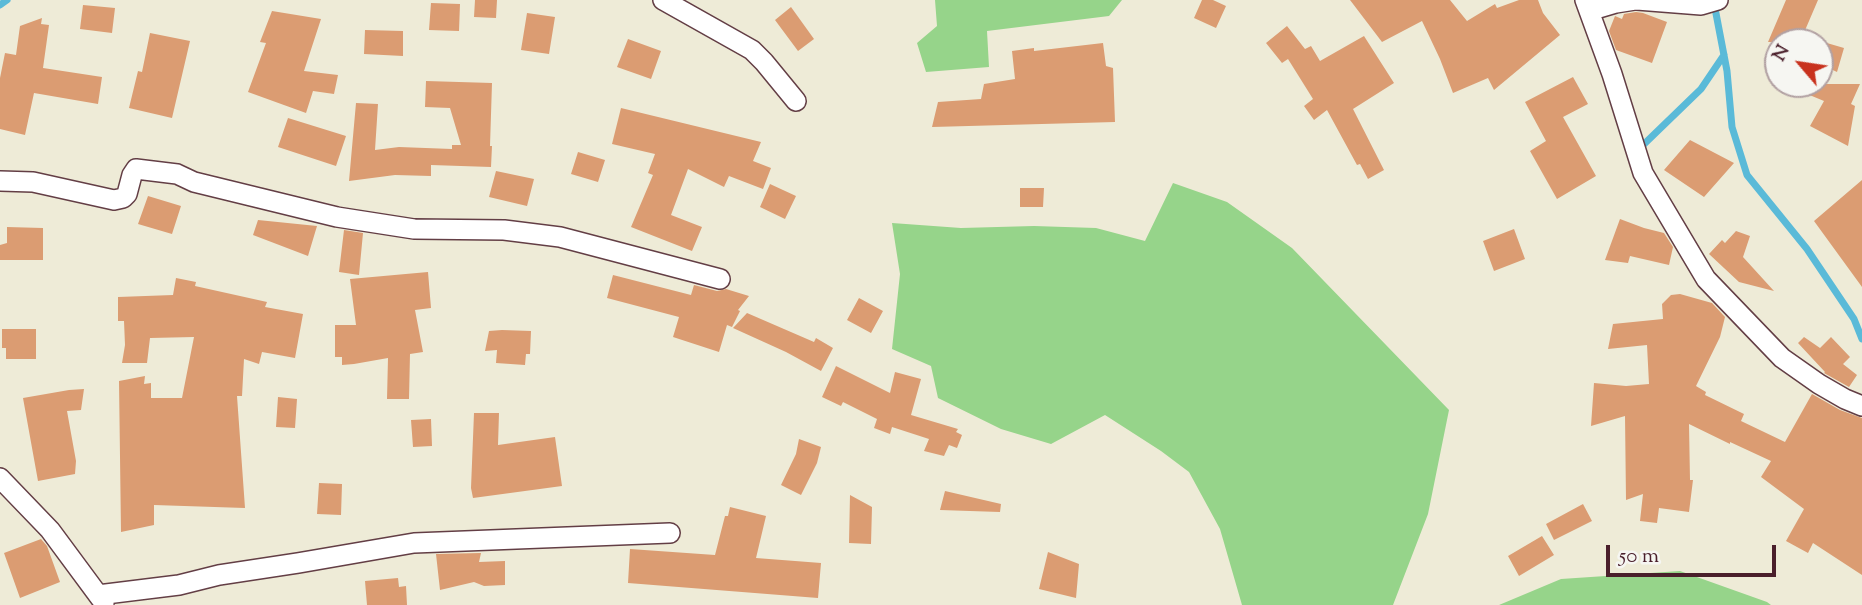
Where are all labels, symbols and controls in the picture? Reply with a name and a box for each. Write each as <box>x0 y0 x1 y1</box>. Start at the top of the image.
north arrow <box>1764 28 1834 98</box>
text: N <box>1766 40 1797 67</box>
scale bar <box>1610 532 1780 576</box>
text: 50 m <box>1619 542 1659 572</box>

